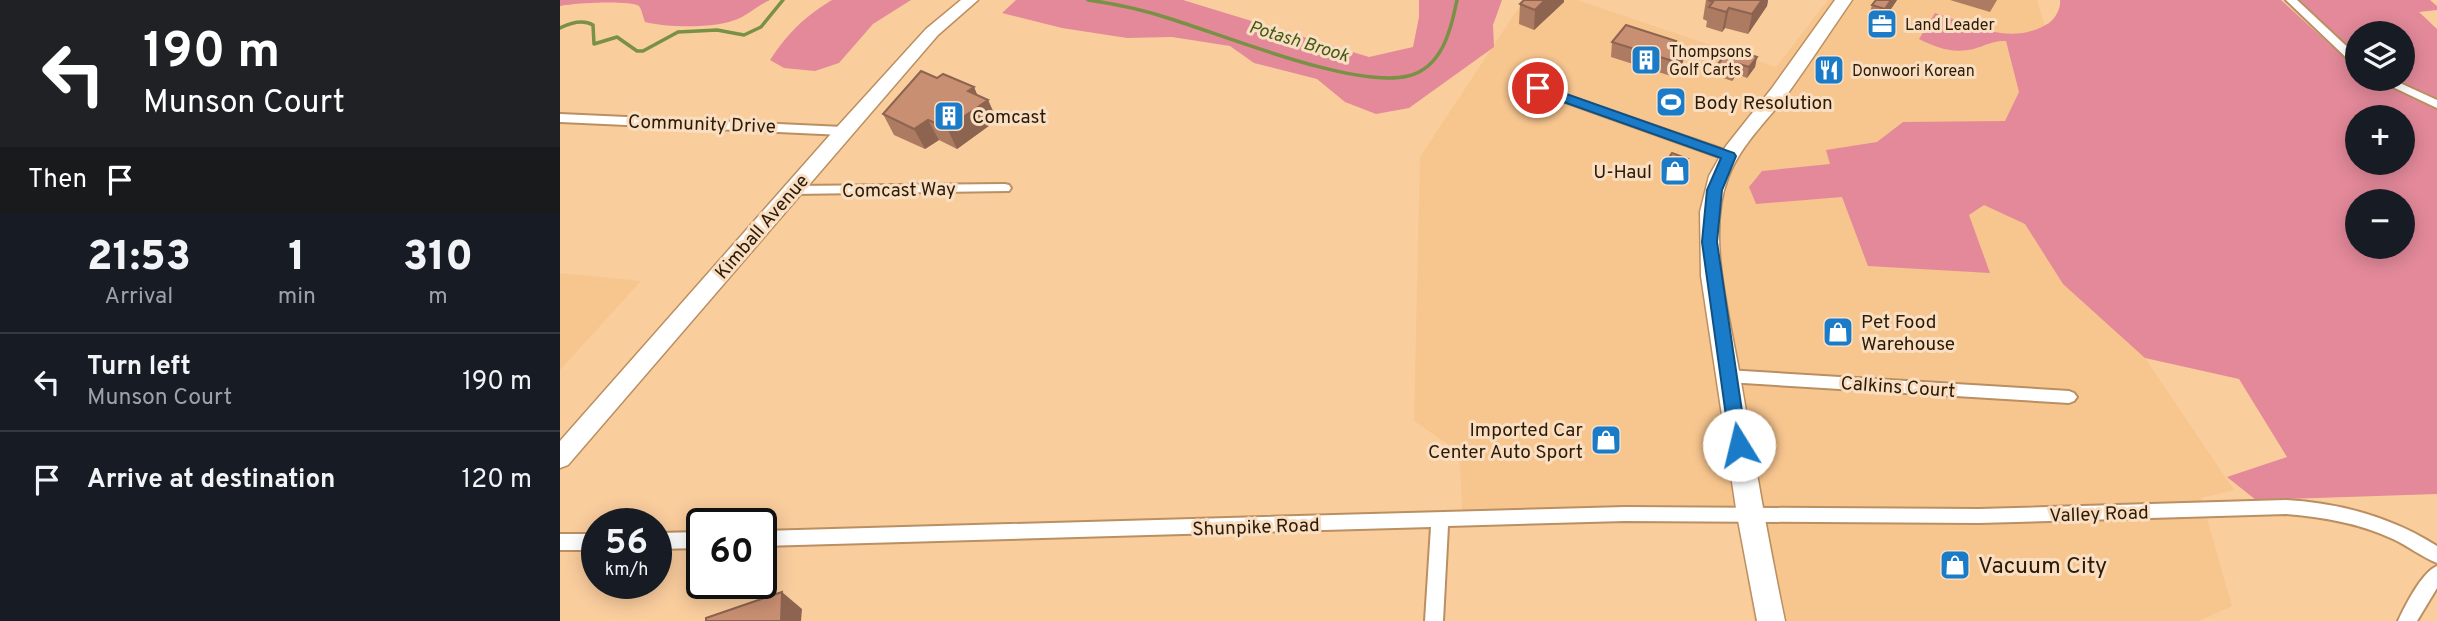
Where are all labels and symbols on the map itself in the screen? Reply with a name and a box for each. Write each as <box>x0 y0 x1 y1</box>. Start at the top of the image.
office icon: Land Leader <box>1865 7 1899 41</box>
water label: Potash Brook <box>1246 16 1352 69</box>
place label: Land Leader <box>1905 16 1995 36</box>
building icon: Thompsons Golf Carts <box>1629 43 1663 77</box>
place label: Thompsons Golf Carts <box>1669 43 1752 81</box>
restaurant icon: Donwoori Korean <box>1812 53 1846 87</box>
pin <box>1508 58 1568 118</box>
place label: Donwoori Korean <box>1852 62 1975 82</box>
sports icon: Body Resolution <box>1654 85 1688 119</box>
place label: Body Resolution <box>1694 92 1833 116</box>
building icon: Comcast <box>932 99 966 133</box>
place label: Comcast <box>972 106 1046 130</box>
street label: Community Drive <box>628 110 776 140</box>
shop icon: U-Haul <box>1658 154 1692 188</box>
place label: U-Haul <box>1593 161 1652 185</box>
street label: Kimball Avenue <box>710 170 815 285</box>
street label: Comcast Way <box>842 178 956 204</box>
place label: Pet Food Warehouse <box>1861 311 1955 357</box>
shop icon: Pet Food Warehouse <box>1821 315 1855 349</box>
street label: Calkins Court <box>1840 372 1956 404</box>
position arrow <box>1702 408 1776 482</box>
place label: Imported Car Center Auto Sport <box>1428 419 1584 465</box>
shop icon: Imported Car Center Auto Sport <box>1589 423 1623 457</box>
street label: Valley Road <box>2049 501 2149 529</box>
speed limit sign: 60 <box>686 508 777 599</box>
street label: Shunpike Road <box>1192 514 1320 542</box>
shop icon: Vacuum City <box>1938 548 1972 582</box>
place label: Vacuum City <box>1978 553 2107 582</box>

